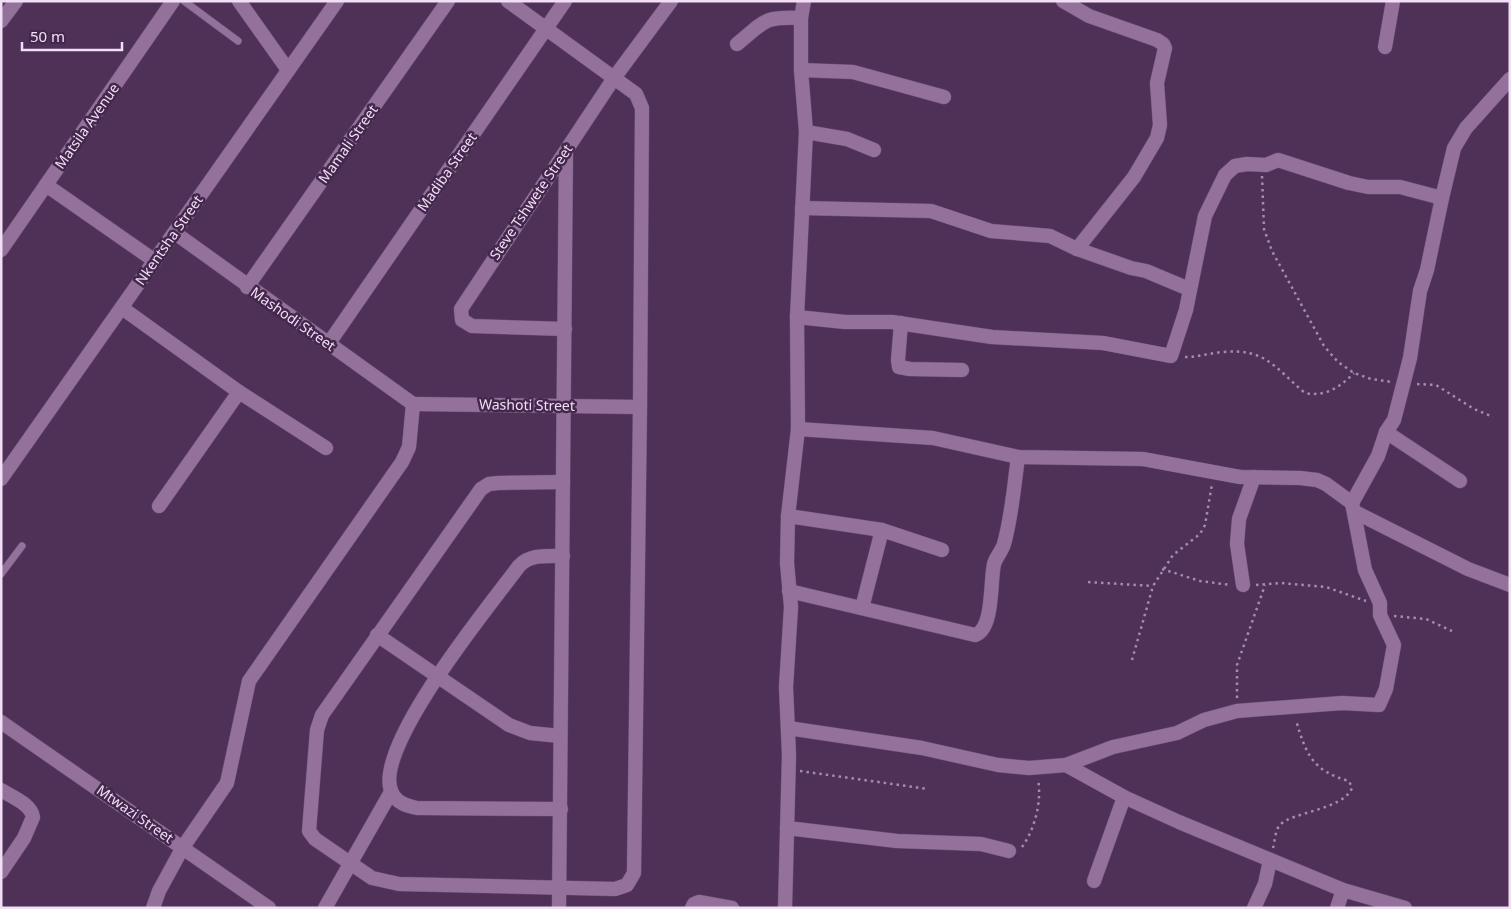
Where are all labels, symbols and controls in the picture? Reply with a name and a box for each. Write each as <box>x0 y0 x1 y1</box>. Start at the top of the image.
scale bar <box>22 20 122 52</box>
text: 50 m <box>30 26 65 46</box>
street label: Matsila Avenue <box>50 79 123 172</box>
street label: Mamali Street <box>314 101 382 187</box>
street label: Madiba Street <box>412 129 481 215</box>
street label: Steve Tshwete Street <box>485 140 576 263</box>
street label: Nkentsha Street <box>131 191 207 288</box>
street label: Mashodi Street <box>247 282 339 355</box>
street label: Washoti Street <box>479 394 575 415</box>
street label: Mtwazi Street <box>93 780 177 847</box>

